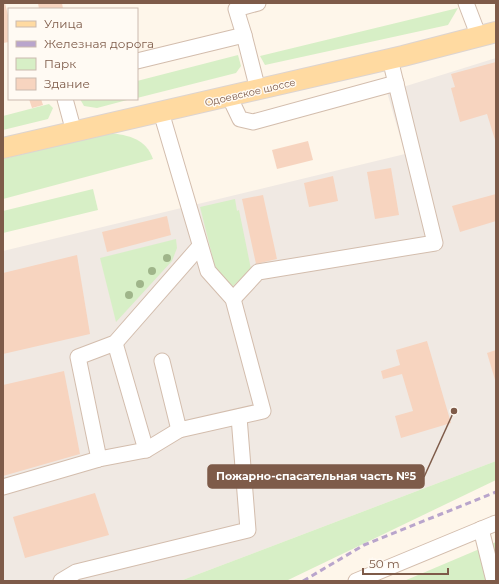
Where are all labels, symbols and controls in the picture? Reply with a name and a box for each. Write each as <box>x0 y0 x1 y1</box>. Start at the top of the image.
legend <box>8 8 138 100</box>
text: Улица <box>44 16 83 31</box>
text: Железная дорога <box>44 36 154 51</box>
text: Парк <box>44 56 76 71</box>
text: Здание <box>44 76 90 91</box>
street label: Одоевское шоссе <box>203 76 297 109</box>
callout: Пожарно-спасательная часть №5 <box>208 465 424 488</box>
text: Пожарно-спасательная часть №5 <box>216 469 416 483</box>
scale bar <box>363 550 448 576</box>
text: 50 m <box>369 556 400 571</box>

